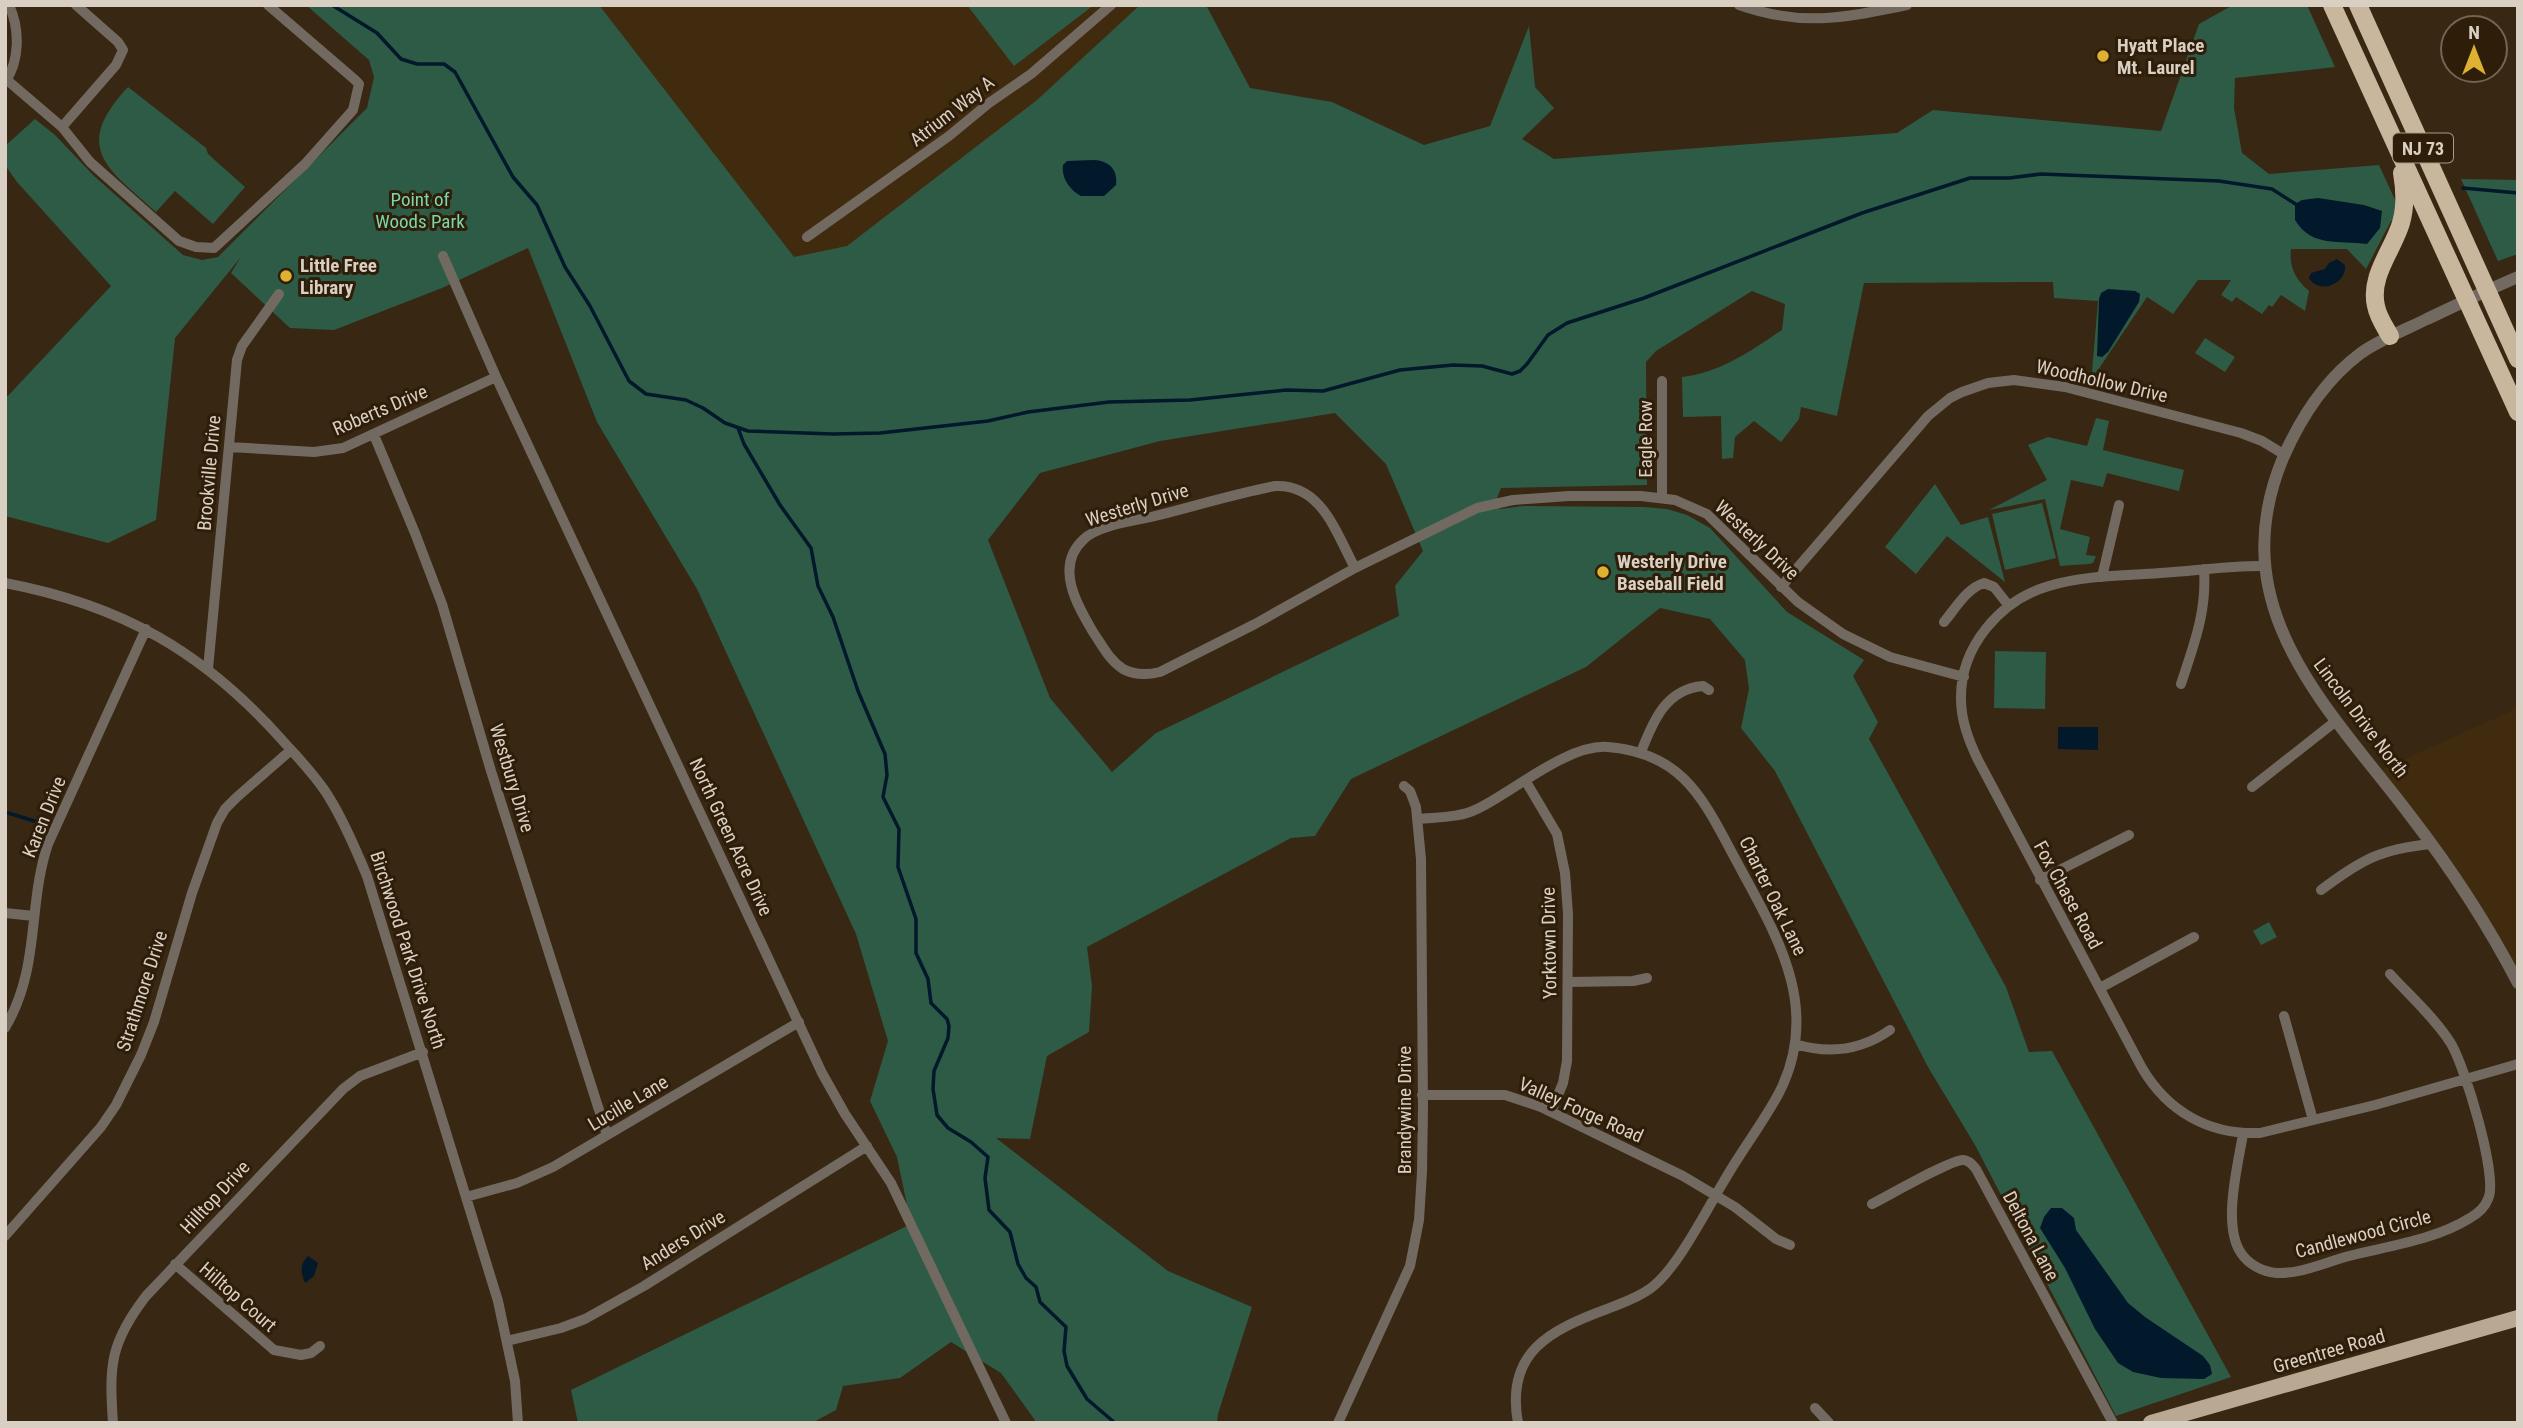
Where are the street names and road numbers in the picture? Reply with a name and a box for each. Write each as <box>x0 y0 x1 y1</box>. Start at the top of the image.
street label: Atrium Way A <box>905 71 999 151</box>
road number: NJ 73 <box>2393 134 2453 162</box>
street label: Woodhollow Drive <box>2034 355 2170 407</box>
street label: Roberts Drive <box>329 380 431 440</box>
street label: Eagle Row <box>1634 400 1657 478</box>
street label: Brookville Drive <box>192 414 226 532</box>
street label: Westerly Drive <box>1083 478 1191 532</box>
street label: Westerly Drive <box>1710 495 1804 585</box>
street label: Lincoln Drive North <box>2309 654 2413 782</box>
street label: Westbury Drive <box>485 721 539 835</box>
street label: North Green Acre Drive <box>684 754 778 920</box>
street label: Karen Drive <box>17 773 71 861</box>
street label: Charter Oak Lane <box>1734 833 1812 959</box>
street label: Fox Chase Road <box>2029 837 2107 953</box>
street label: Birchwood Park Drive North <box>365 848 451 1052</box>
street label: Yorktown Drive <box>1537 887 1561 999</box>
street label: Strathmore Drive <box>112 928 172 1054</box>
street label: Brandywine Drive <box>1393 1046 1416 1174</box>
street label: Lucille Lane <box>584 1070 672 1136</box>
street label: Valley Forge Road <box>1515 1072 1647 1148</box>
street label: Hilltop Drive <box>175 1156 255 1238</box>
street label: Deltona Lane <box>1998 1187 2064 1285</box>
street label: Anders Drive <box>637 1205 730 1275</box>
street label: Candlewood Circle <box>2293 1205 2434 1263</box>
street label: Hilltop Court <box>195 1257 281 1337</box>
street label: Greentree Road <box>2270 1324 2388 1378</box>

